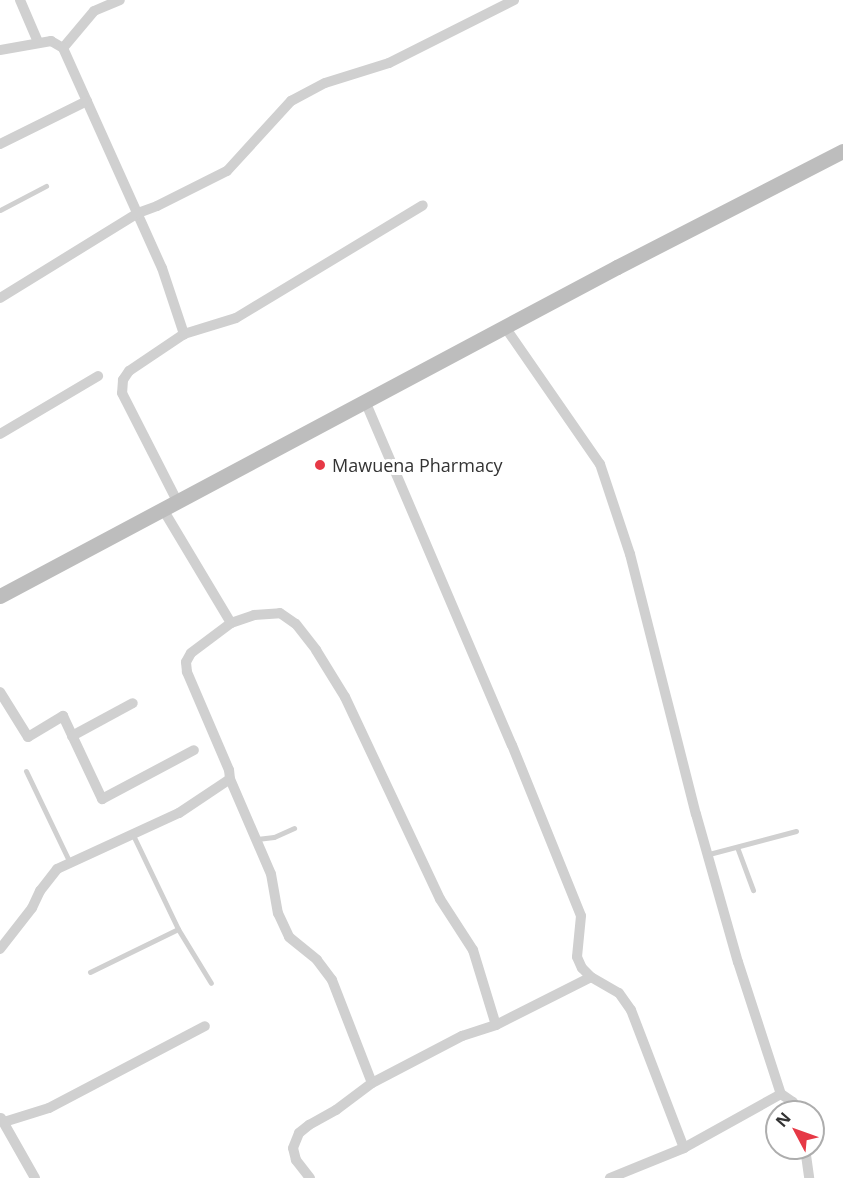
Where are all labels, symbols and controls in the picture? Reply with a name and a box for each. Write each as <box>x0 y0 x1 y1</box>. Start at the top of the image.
place label: Mawuena Pharmacy <box>332 454 503 476</box>
marker: Mawuena Pharmacy <box>313 458 327 472</box>
north arrow <box>765 1100 825 1160</box>
text: N <box>770 1107 795 1132</box>

